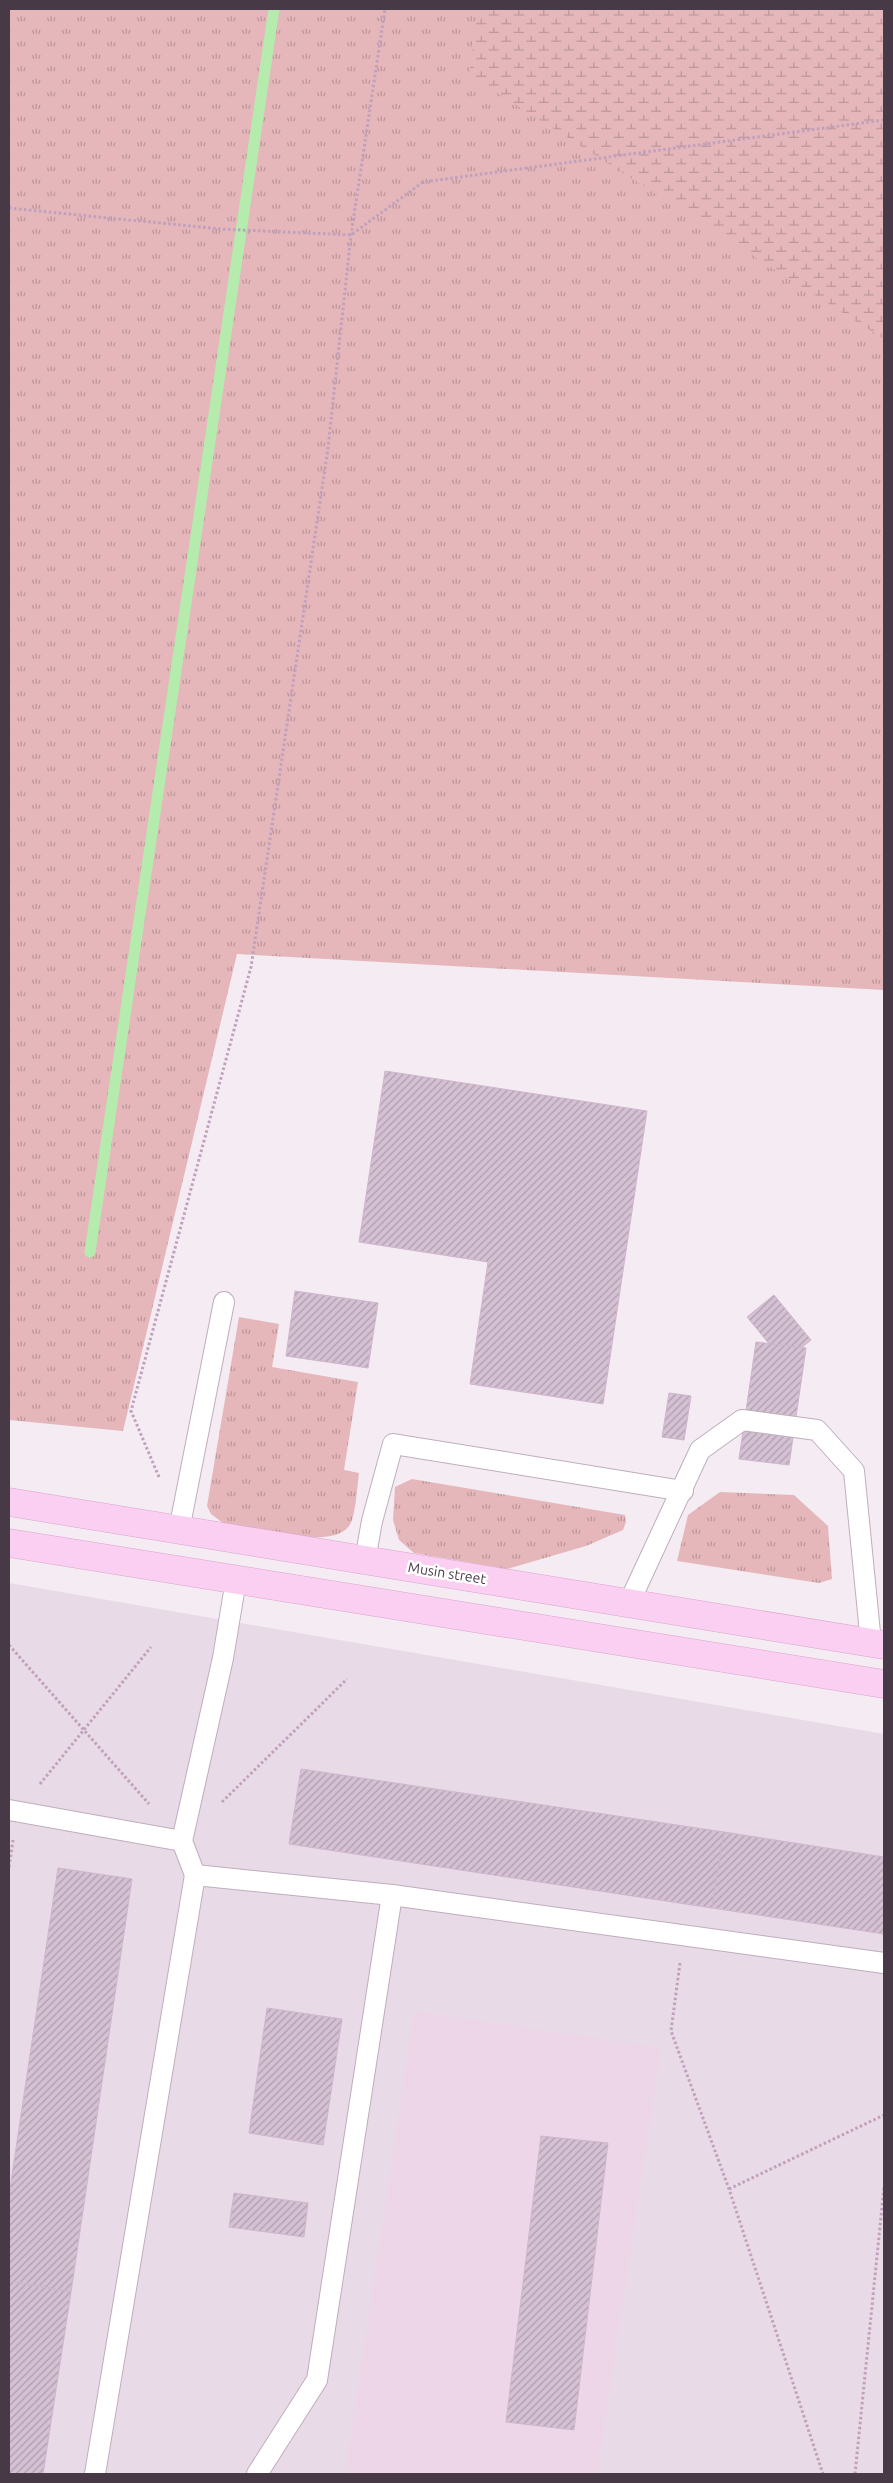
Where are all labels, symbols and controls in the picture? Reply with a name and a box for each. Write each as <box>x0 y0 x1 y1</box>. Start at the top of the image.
street label: Musin street <box>407 1559 488 1587</box>

